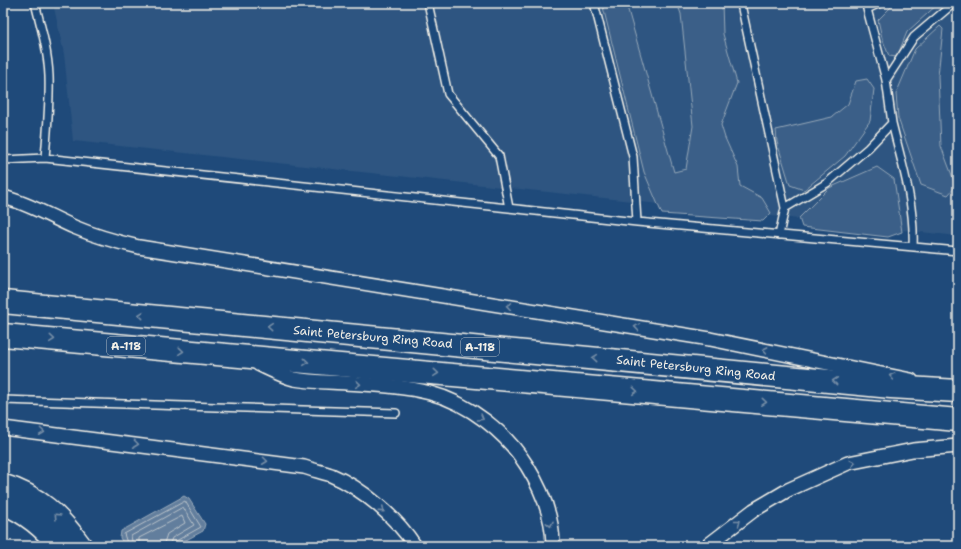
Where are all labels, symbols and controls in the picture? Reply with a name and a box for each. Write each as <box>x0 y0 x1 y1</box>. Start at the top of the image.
one-way arrow <box>506 303 512 311</box>
one-way arrow <box>138 311 144 320</box>
street label: Saint Petersburg Ring Road <box>293 322 454 352</box>
one-way arrow <box>267 323 273 332</box>
one-way arrow <box>634 323 640 332</box>
one-way arrow <box>49 335 55 344</box>
road number: А-118 <box>107 337 145 355</box>
road number: А-118 <box>461 338 499 356</box>
one-way arrow <box>178 346 184 355</box>
one-way arrow <box>762 346 768 355</box>
street label: Saint Petersburg Ring Road <box>616 352 777 384</box>
one-way arrow <box>592 353 598 362</box>
one-way arrow <box>303 357 309 366</box>
one-way arrow <box>433 369 439 378</box>
one-way arrow <box>889 372 895 380</box>
one-way arrow <box>832 377 838 386</box>
one-way arrow <box>355 379 361 388</box>
one-way arrow <box>632 386 638 395</box>
one-way arrow <box>761 398 767 407</box>
one-way arrow <box>477 414 484 421</box>
one-way arrow <box>39 428 45 437</box>
one-way arrow <box>133 440 139 449</box>
one-way arrow <box>262 456 268 465</box>
one-way arrow <box>850 459 856 467</box>
one-way arrow <box>378 506 385 513</box>
one-way arrow <box>54 513 62 521</box>
one-way arrow <box>734 520 741 527</box>
one-way arrow <box>546 521 554 527</box>

